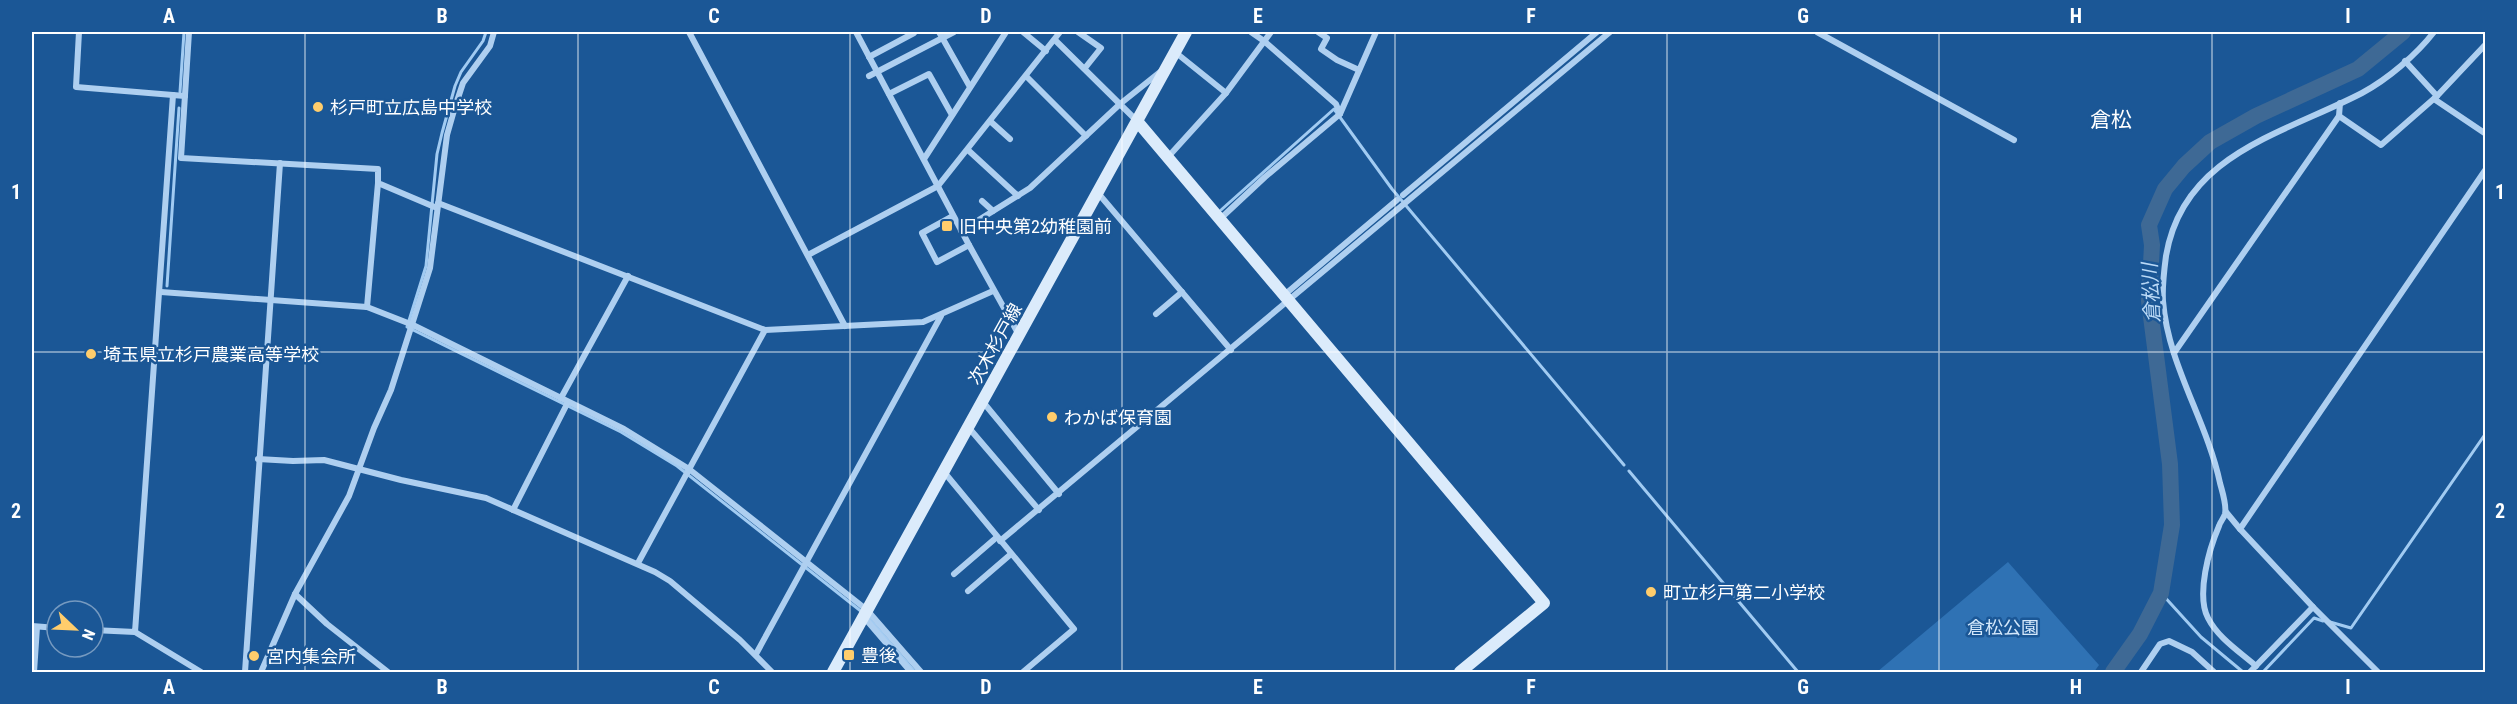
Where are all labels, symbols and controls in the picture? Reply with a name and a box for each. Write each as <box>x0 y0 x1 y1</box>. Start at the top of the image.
text: A <box>163 4 175 28</box>
text: B <box>436 4 448 28</box>
text: C <box>708 4 720 28</box>
text: D <box>980 4 992 28</box>
text: E <box>1253 4 1263 28</box>
text: F <box>1526 4 1536 28</box>
text: G <box>1797 4 1809 28</box>
text: H <box>2070 4 2082 28</box>
text: I <box>2345 4 2351 28</box>
place label: 杉戸町立広島中学校 <box>330 97 492 118</box>
marker: 杉戸町立広島中学校 <box>311 100 325 114</box>
district label: 倉松 <box>2090 108 2132 132</box>
text: 1 <box>11 180 21 204</box>
text: 1 <box>2495 180 2505 204</box>
place label: 旧中央第2幼稚園前 <box>959 216 1112 237</box>
marker: 旧中央第2幼稚園前 <box>940 219 954 233</box>
water label: 倉松川 <box>2137 260 2165 324</box>
street label: 次木杉戸線 <box>964 300 1026 388</box>
place label: 埼玉県立杉戸農業高等学校 <box>103 344 319 365</box>
marker: 埼玉県立杉戸農業高等学校 <box>84 347 98 361</box>
place label: わかば保育園 <box>1064 407 1172 428</box>
marker: わかば保育園 <box>1045 410 1059 424</box>
text: 2 <box>11 499 21 523</box>
text: 2 <box>2495 499 2505 523</box>
place label: 町立杉戸第二小学校 <box>1663 582 1825 603</box>
marker: 町立杉戸第二小学校 <box>1644 585 1658 599</box>
north arrow <box>45 599 105 659</box>
park label: 倉松公園 <box>1967 617 2039 638</box>
text: N <box>78 626 99 643</box>
place label: 豊後 <box>861 645 897 666</box>
place label: 宮内集会所 <box>266 646 356 667</box>
marker: 豊後 <box>842 648 856 662</box>
marker: 宮内集会所 <box>247 649 261 663</box>
text: A <box>163 675 175 699</box>
text: B <box>436 675 448 699</box>
text: C <box>708 675 720 699</box>
text: D <box>980 675 992 699</box>
text: E <box>1253 675 1263 699</box>
text: F <box>1526 675 1536 699</box>
text: G <box>1797 675 1809 699</box>
text: H <box>2070 675 2082 699</box>
text: I <box>2345 675 2351 699</box>

